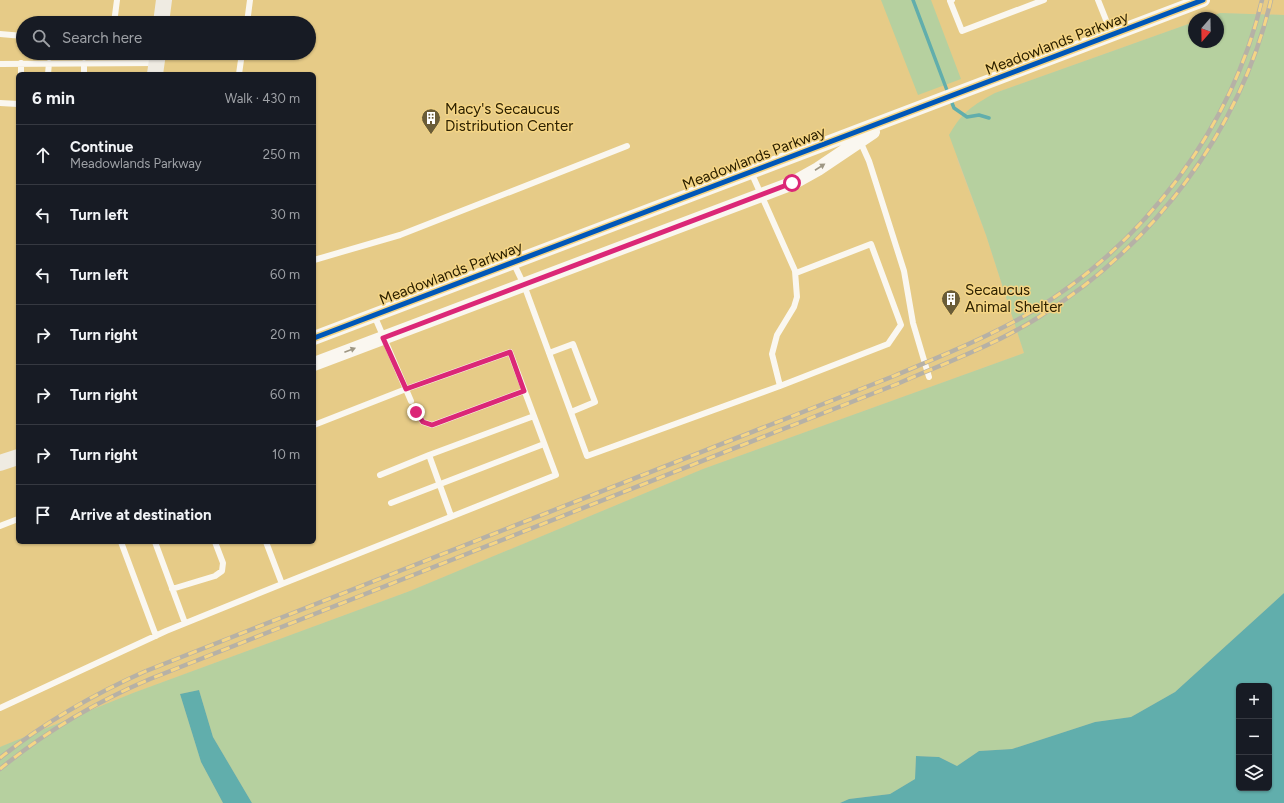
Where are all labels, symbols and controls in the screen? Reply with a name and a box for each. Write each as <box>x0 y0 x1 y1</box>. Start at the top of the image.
street label: Meadowlands Parkway <box>983 7 1131 79</box>
north arrow <box>1188 12 1224 48</box>
search box <box>16 16 316 60</box>
icon: search <box>30 27 52 49</box>
text: Search here <box>62 29 142 47</box>
text: 6 min <box>32 88 75 108</box>
text: Walk · 430 m <box>225 91 300 106</box>
place label: Macy's Secaucus Distribution Center <box>445 100 573 135</box>
building icon: Macy's Secaucus Distribution Center <box>420 107 442 135</box>
street label: Meadowlands Parkway <box>680 122 828 194</box>
text: Continue <box>70 138 133 156</box>
icon: ahead <box>32 144 54 166</box>
text: 250 m <box>263 147 300 162</box>
text: Meadowlands Parkway <box>70 156 202 171</box>
one-way arrow <box>814 164 826 171</box>
route start <box>783 174 801 192</box>
icon: left <box>32 204 54 226</box>
text: Turn left <box>70 206 128 224</box>
text: 30 m <box>270 207 300 222</box>
street label: Meadowlands Parkway <box>377 237 525 309</box>
icon: left <box>32 264 54 286</box>
text: Turn left <box>70 266 128 284</box>
text: 60 m <box>270 267 300 282</box>
place label: Secaucus Animal Shelter <box>965 281 1062 316</box>
building icon: Secaucus Animal Shelter <box>940 288 962 316</box>
icon: right <box>32 324 54 346</box>
text: Turn right <box>70 326 138 344</box>
text: 20 m <box>270 327 300 342</box>
one-way arrow <box>345 347 357 353</box>
icon: right <box>32 384 54 406</box>
text: Turn right <box>70 386 138 404</box>
text: 60 m <box>270 387 300 402</box>
route end <box>407 403 425 421</box>
icon: right <box>32 444 54 466</box>
text: Turn right <box>70 446 138 464</box>
text: 10 m <box>272 447 300 462</box>
icon: arrive <box>32 504 54 526</box>
text: Arrive at destination <box>70 506 211 524</box>
map controls <box>1236 683 1272 791</box>
button: + <box>1236 683 1272 719</box>
button: − <box>1236 719 1272 755</box>
button: layers <box>1236 755 1272 791</box>

